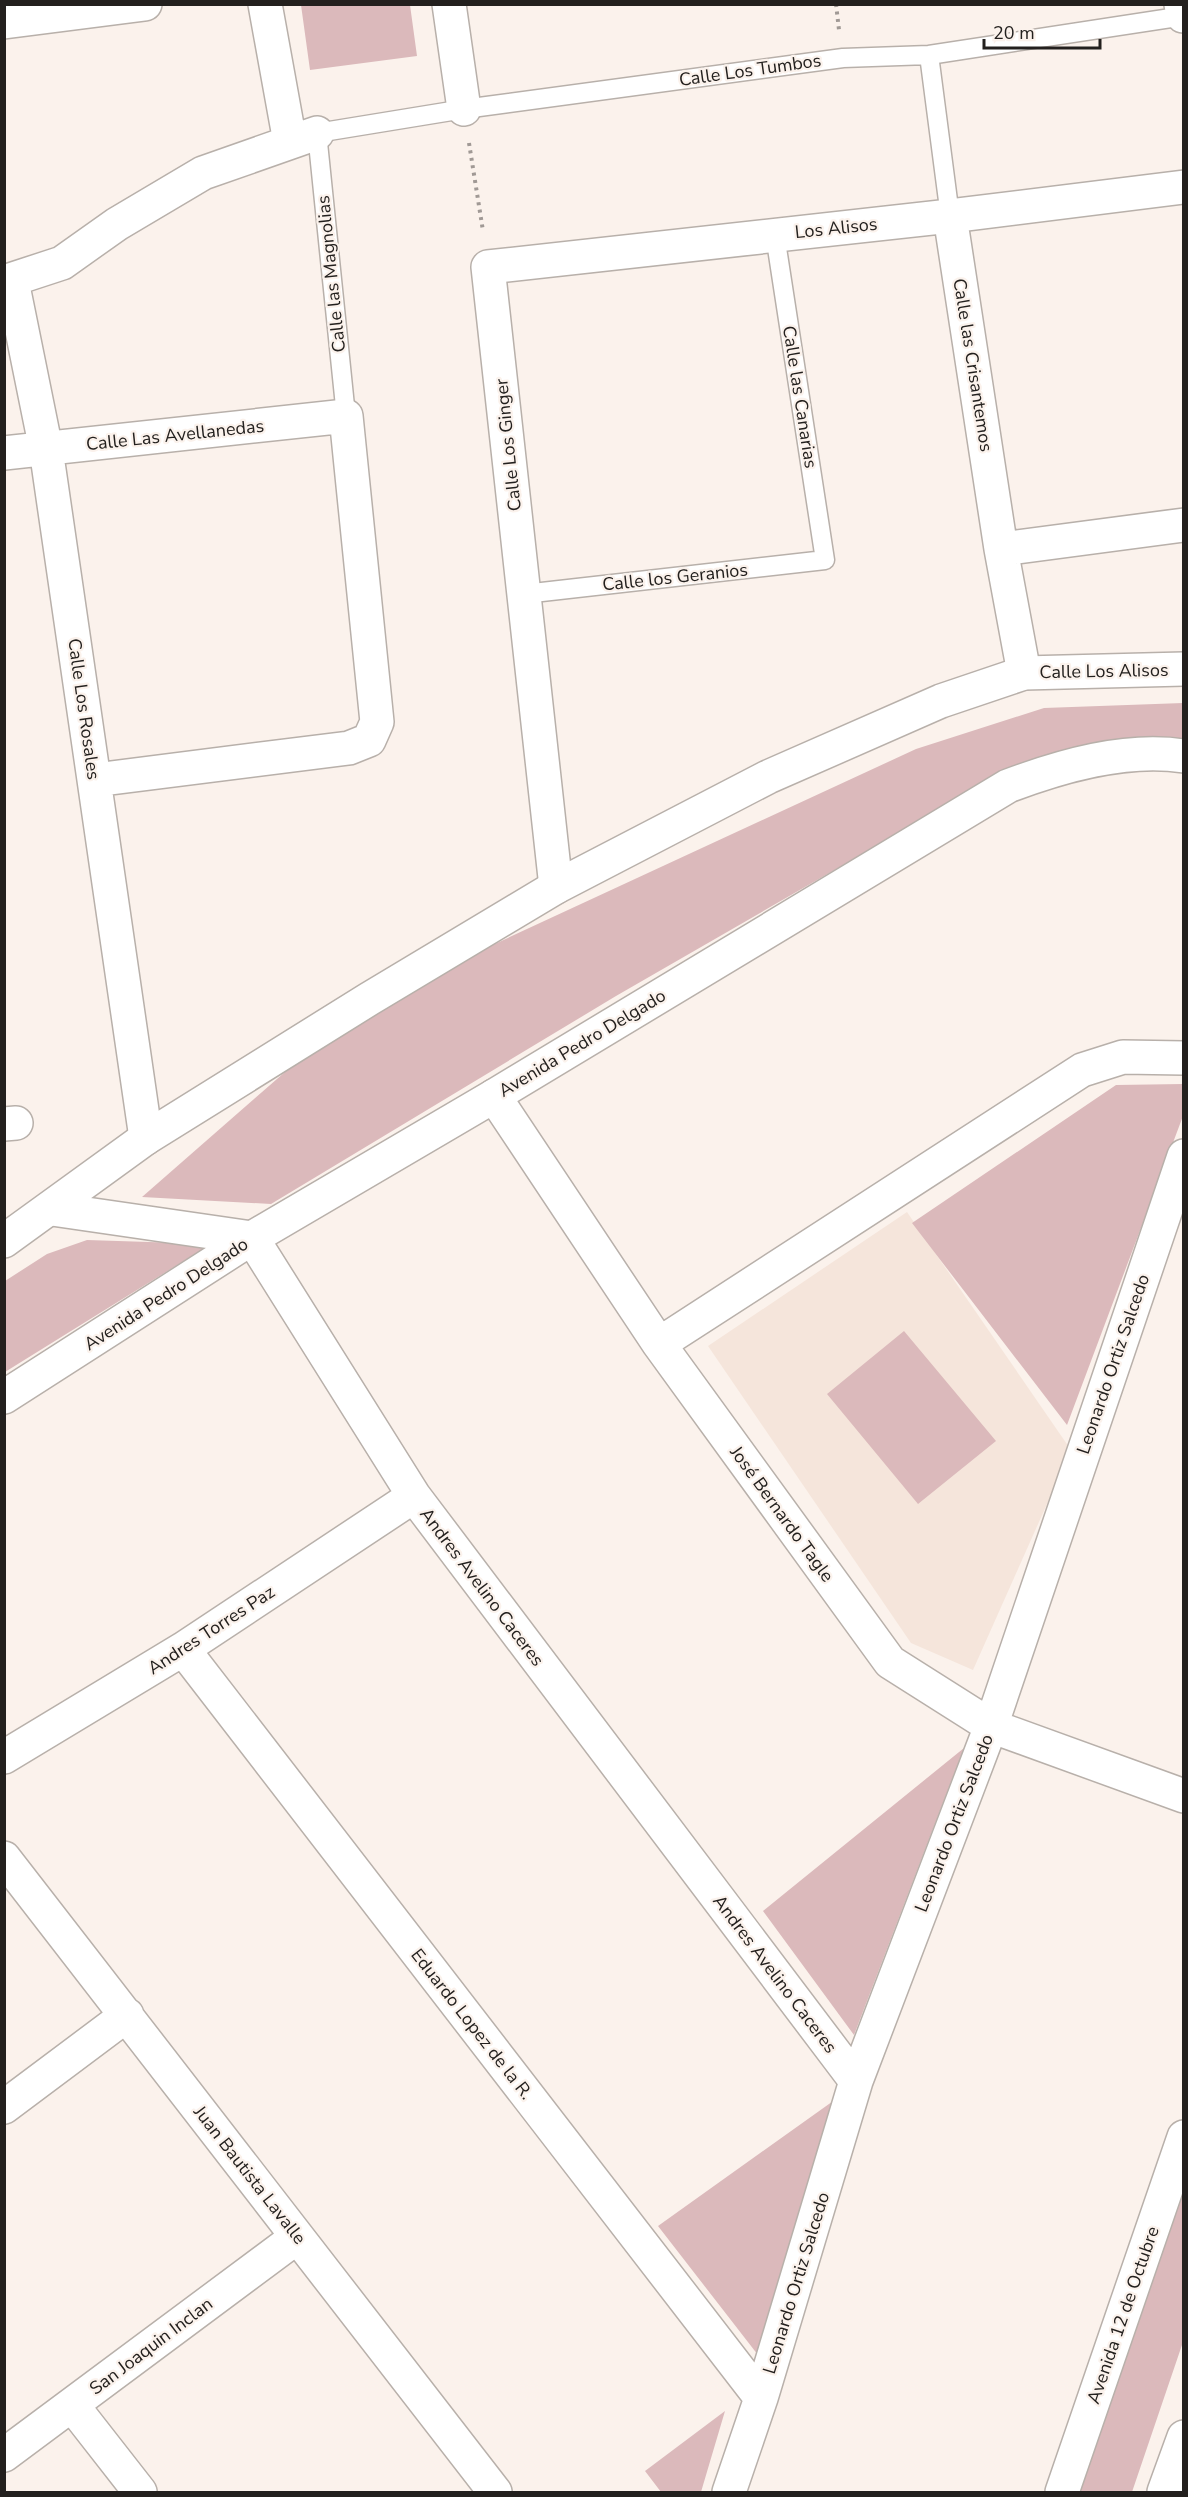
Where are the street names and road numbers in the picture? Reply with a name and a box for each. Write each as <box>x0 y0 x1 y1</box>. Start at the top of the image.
street label: Calle Los Tumbos <box>677 48 823 92</box>
street label: Calle las Magnolias <box>311 194 351 354</box>
street label: Los Alisos <box>794 212 878 244</box>
street label: Calle las Crisantemos <box>947 277 999 453</box>
street label: Calle las Canarias <box>777 324 823 470</box>
street label: Calle Los Ginger <box>489 377 527 512</box>
street label: Calle Las Avellanedas <box>85 414 265 456</box>
street label: Calle los Geranios <box>601 557 749 597</box>
street label: Calle Los Rosales <box>62 637 106 781</box>
street label: Calle Los Alisos <box>1039 658 1169 684</box>
street label: Avenida Pedro Delgado <box>494 983 670 1103</box>
street label: Avenida Pedro Delgado <box>79 1232 253 1356</box>
street label: Leonardo Ortiz Salcedo <box>1071 1271 1155 1457</box>
street label: José Bernardo Tagle <box>724 1440 839 1587</box>
street label: Andres Avelino Caceres <box>415 1503 549 1671</box>
street label: Andres Torres Paz <box>143 1580 279 1680</box>
street label: Leonardo Ortiz Salcedo <box>909 1731 999 1915</box>
street label: Andres Avelino Caceres <box>708 1890 842 2058</box>
street label: Eduardo Lopez de la R. <box>406 1944 538 2104</box>
street label: Juan Bautista Lavalle <box>188 2100 312 2249</box>
street label: Leonardo Ortiz Salcedo <box>757 2189 835 2377</box>
street label: Avenida 12 de Octubre <box>1081 2223 1165 2407</box>
street label: San Joaquin Inclan <box>84 2292 218 2400</box>

